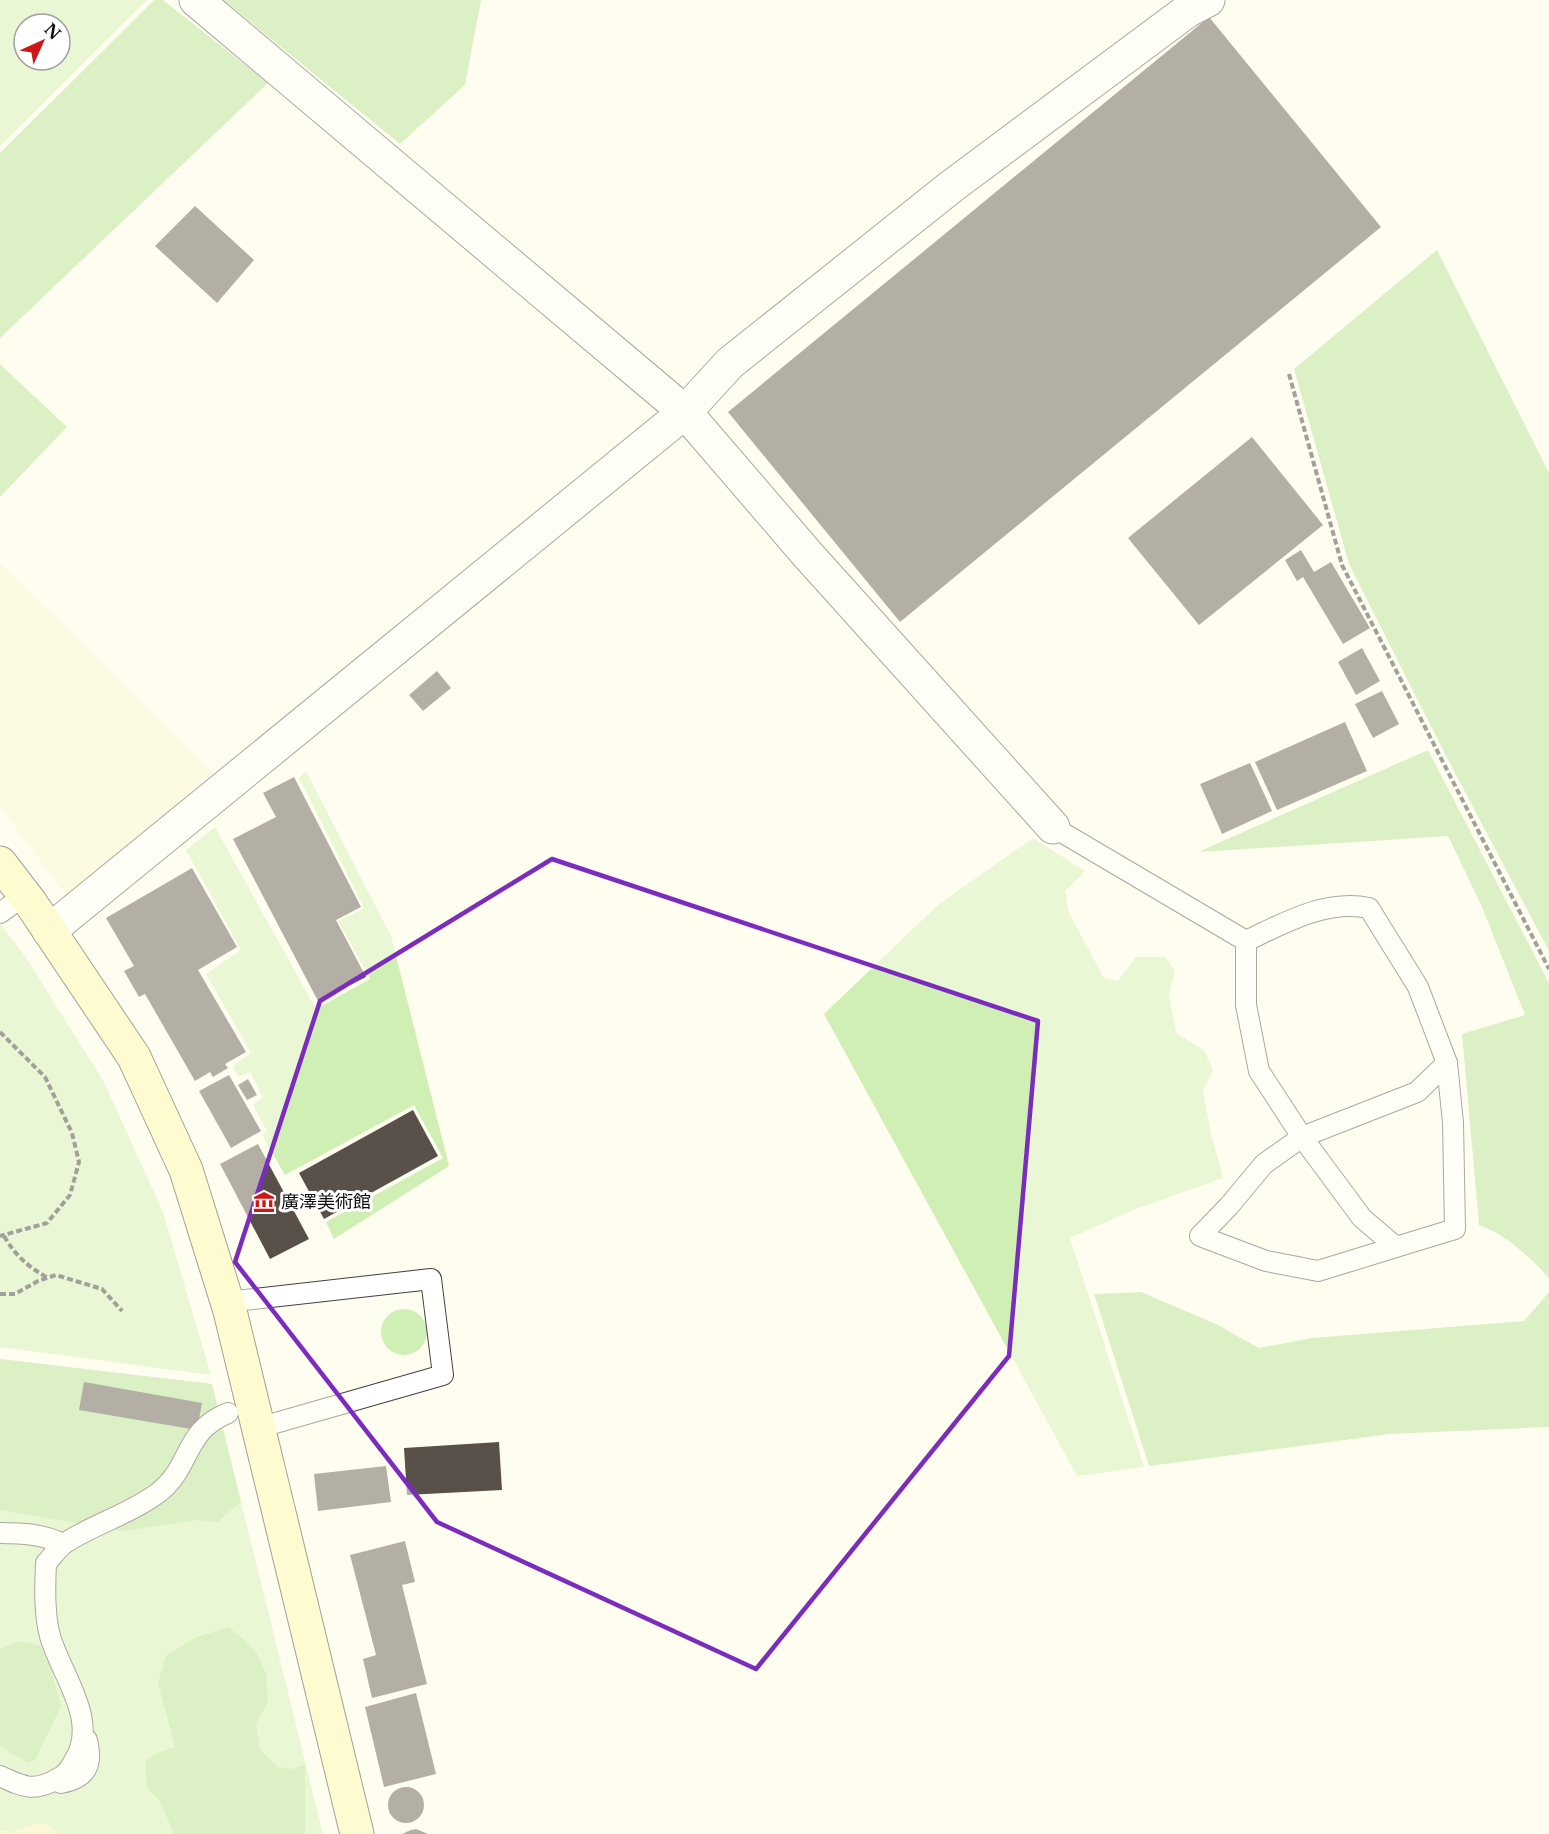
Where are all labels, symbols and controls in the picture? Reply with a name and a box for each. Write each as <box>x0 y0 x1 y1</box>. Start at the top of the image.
north arrow <box>12 12 72 72</box>
text: N <box>40 19 65 44</box>
museum icon: 廣澤美術館 <box>252 1190 276 1214</box>
place label: 廣澤美術館 <box>281 1191 371 1213</box>

